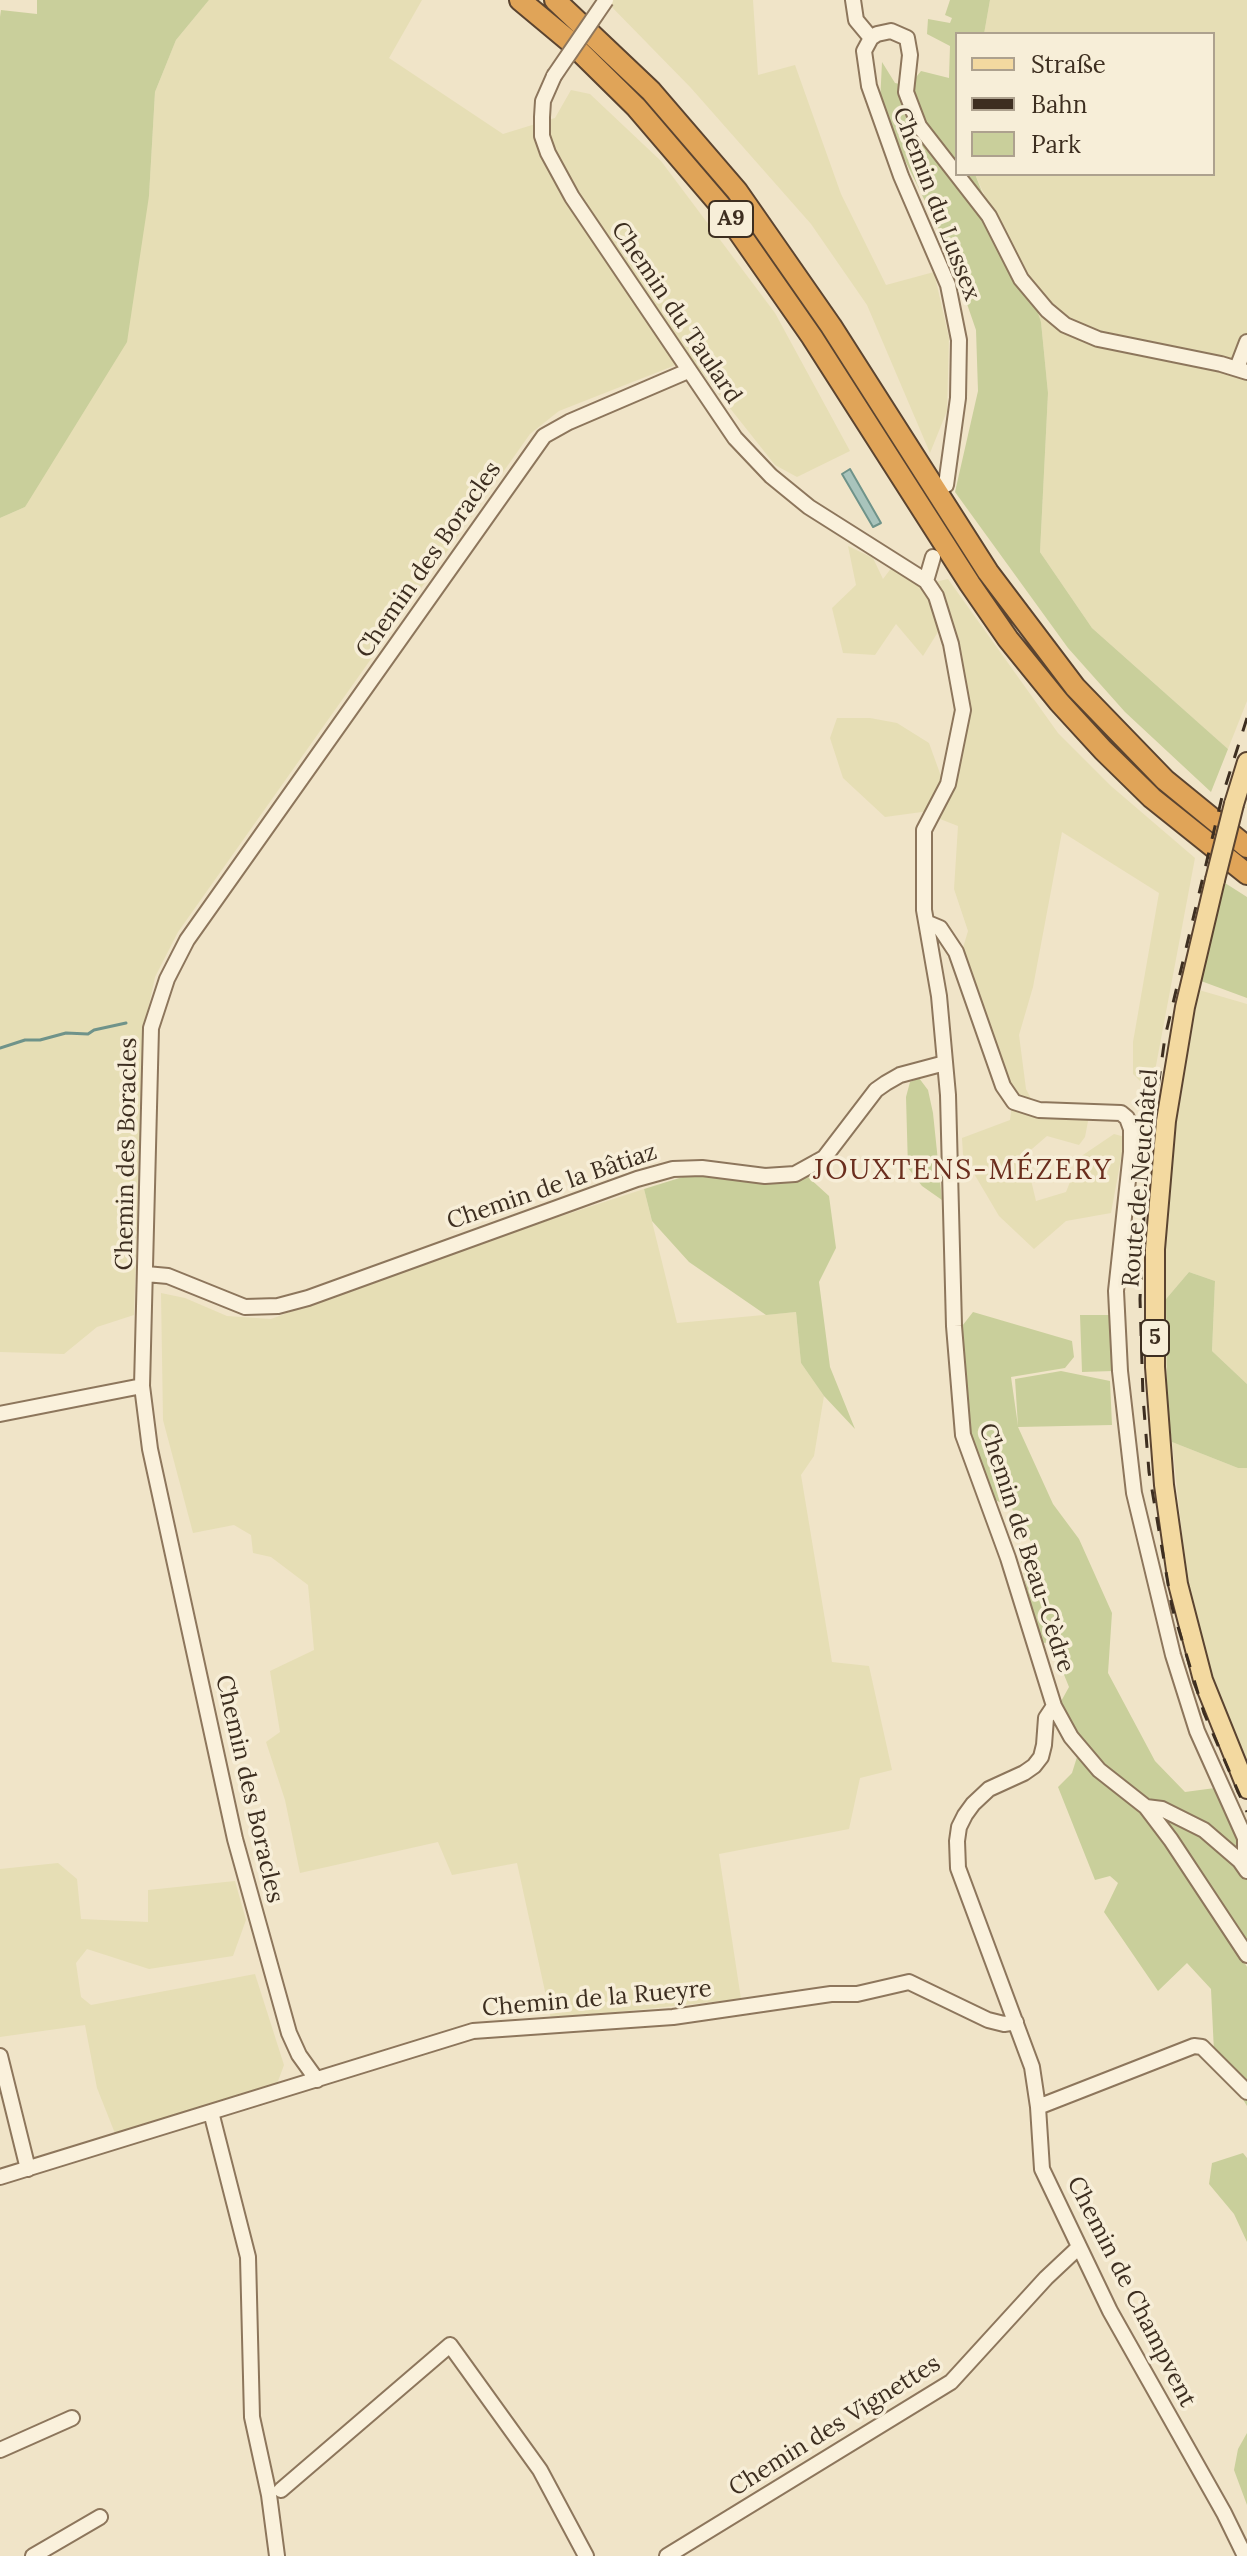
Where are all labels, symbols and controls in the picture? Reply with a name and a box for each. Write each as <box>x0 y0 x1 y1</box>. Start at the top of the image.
legend <box>955 32 1215 176</box>
text: Straße <box>1031 49 1106 80</box>
text: Bahn <box>1031 89 1087 120</box>
street label: Chemin du Lussex <box>886 103 986 305</box>
text: Park <box>1031 129 1081 160</box>
road number: A9 <box>709 201 753 237</box>
street label: Chemin du Taulard <box>604 217 748 409</box>
street label: Chemin des Boracles <box>350 456 508 664</box>
street label: Chemin des Boracles <box>111 1037 143 1271</box>
street label: Route de Neuchâtel <box>1117 1068 1165 1288</box>
street label: Chemin de la Bâtiaz <box>443 1138 661 1236</box>
district label: JOUXTENS-MÉZERY <box>813 1154 1113 1188</box>
road number: 5 <box>1141 1320 1169 1356</box>
street label: Chemin de Beau-Cèdre <box>972 1420 1080 1676</box>
street label: Chemin des Boracles <box>209 1672 289 1906</box>
street label: Chemin de la Rueyre <box>481 1975 713 2023</box>
street label: Chemin de Champvent <box>1060 2172 1202 2412</box>
street label: Chemin des Vignettes <box>724 2349 946 2503</box>

